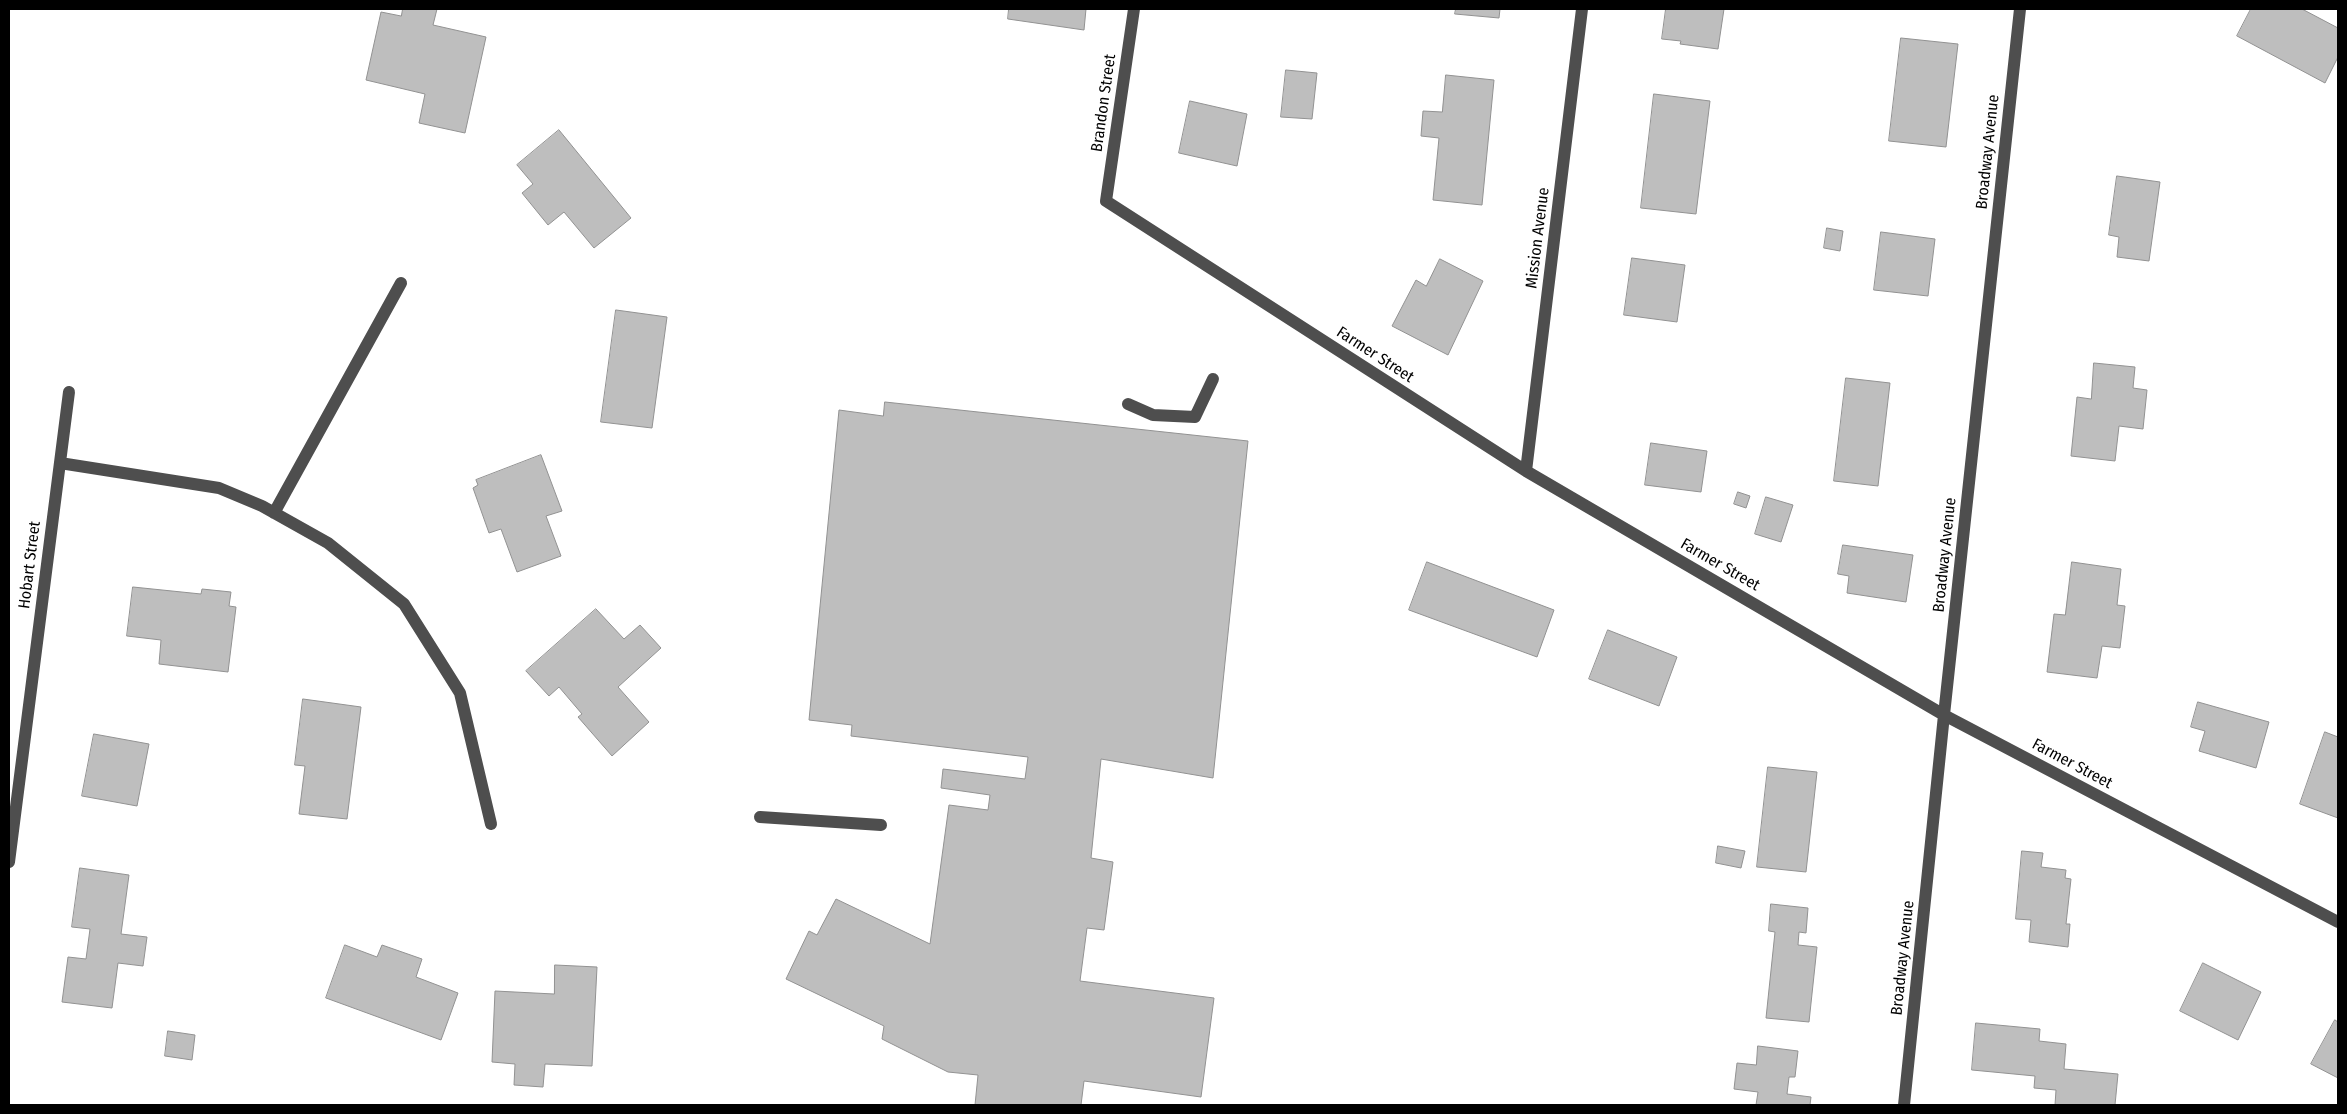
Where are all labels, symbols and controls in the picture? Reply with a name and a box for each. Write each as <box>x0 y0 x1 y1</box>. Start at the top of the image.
street label: Brandon Street <box>1088 53 1120 153</box>
street label: Broadway Avenue <box>1972 94 2004 210</box>
street label: Mission Avenue <box>1522 186 1554 290</box>
street label: Farmer Street <box>1333 323 1417 387</box>
street label: Broadway Avenue <box>1929 497 1961 613</box>
street label: Hobart Street <box>15 520 45 610</box>
street label: Farmer Street <box>1677 535 1763 595</box>
street label: Farmer Street <box>2028 735 2116 793</box>
street label: Broadway Avenue <box>1887 900 1919 1016</box>

